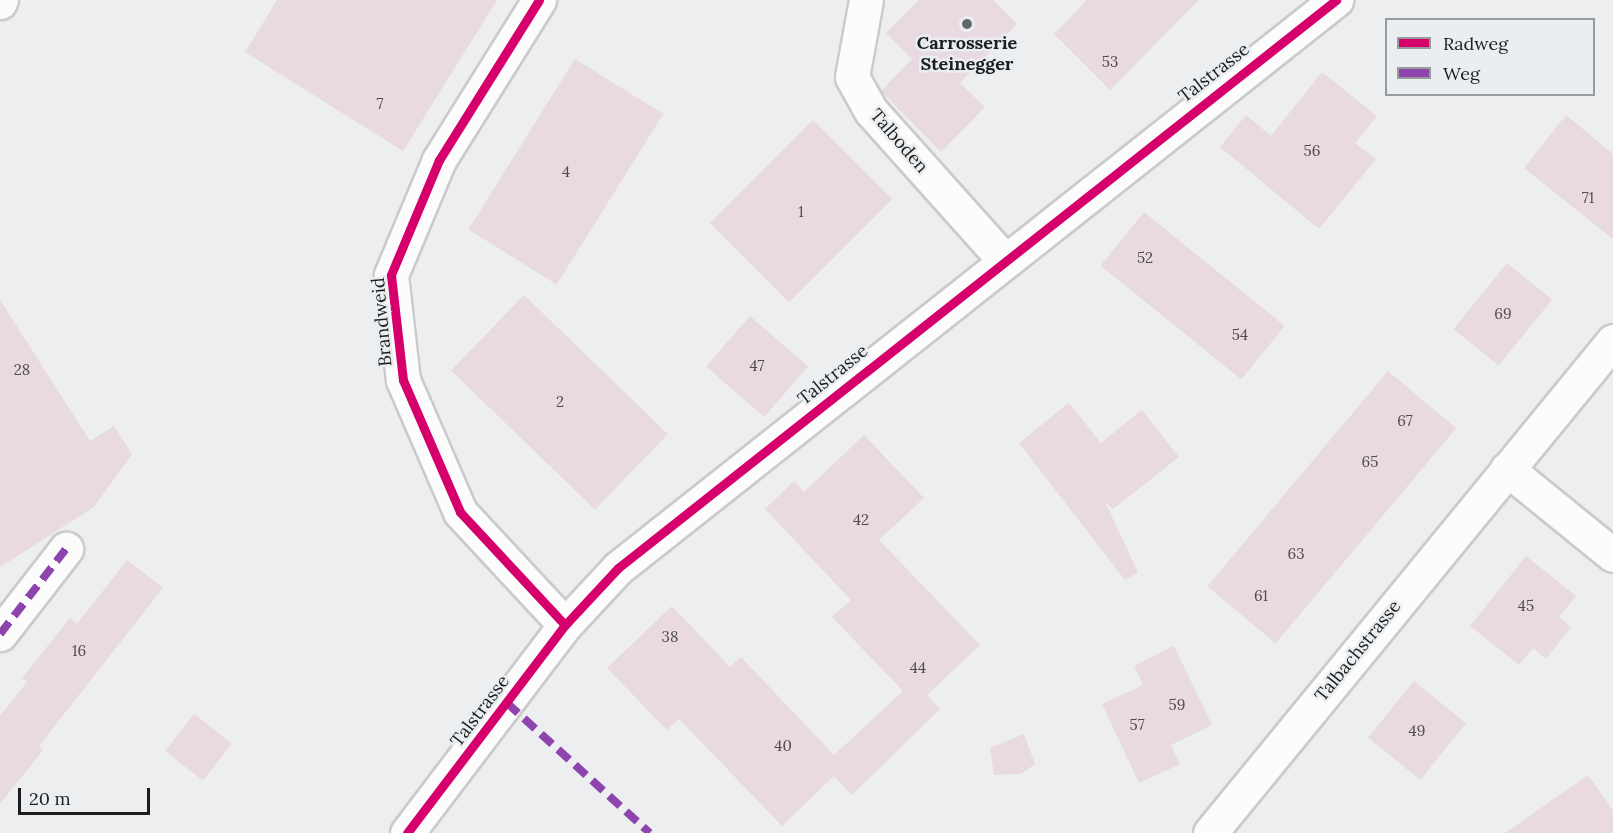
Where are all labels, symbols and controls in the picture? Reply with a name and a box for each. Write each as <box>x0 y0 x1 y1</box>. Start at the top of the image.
marker: Carrosserie Steinegger <box>960 17 974 31</box>
legend <box>1385 18 1595 96</box>
text: Radweg <box>1443 32 1508 55</box>
place label: Carrosserie Steinegger <box>917 33 1017 76</box>
street label: Talstrasse <box>1174 39 1254 107</box>
house number: 53 <box>1102 53 1118 71</box>
text: Weg <box>1443 62 1480 85</box>
house number: 7 <box>377 95 383 113</box>
street label: Talboden <box>865 105 933 177</box>
house number: 56 <box>1304 142 1320 160</box>
house number: 4 <box>562 163 570 181</box>
house number: 71 <box>1582 189 1594 207</box>
house number: 1 <box>798 203 804 221</box>
house number: 52 <box>1137 249 1153 267</box>
street label: Brandweid <box>367 277 397 367</box>
house number: 69 <box>1494 305 1512 323</box>
house number: 54 <box>1232 326 1248 344</box>
street label: Talstrasse <box>794 340 872 410</box>
house number: 47 <box>749 357 765 375</box>
house number: 28 <box>14 361 30 379</box>
house number: 2 <box>556 393 564 411</box>
house number: 67 <box>1397 412 1413 430</box>
house number: 65 <box>1362 453 1378 471</box>
house number: 42 <box>853 511 869 529</box>
house number: 63 <box>1287 545 1305 563</box>
house number: 61 <box>1254 587 1268 605</box>
street label: Talbachstrasse <box>1311 596 1405 706</box>
house number: 45 <box>1518 597 1534 615</box>
house number: 38 <box>662 628 678 646</box>
house number: 16 <box>72 642 86 660</box>
house number: 44 <box>910 659 926 677</box>
street label: Talstrasse <box>446 671 514 751</box>
house number: 59 <box>1169 696 1185 714</box>
house number: 57 <box>1129 716 1145 734</box>
house number: 49 <box>1409 722 1425 740</box>
house number: 40 <box>774 737 792 755</box>
scale bar <box>21 776 153 814</box>
text: 20 m <box>29 787 71 810</box>

